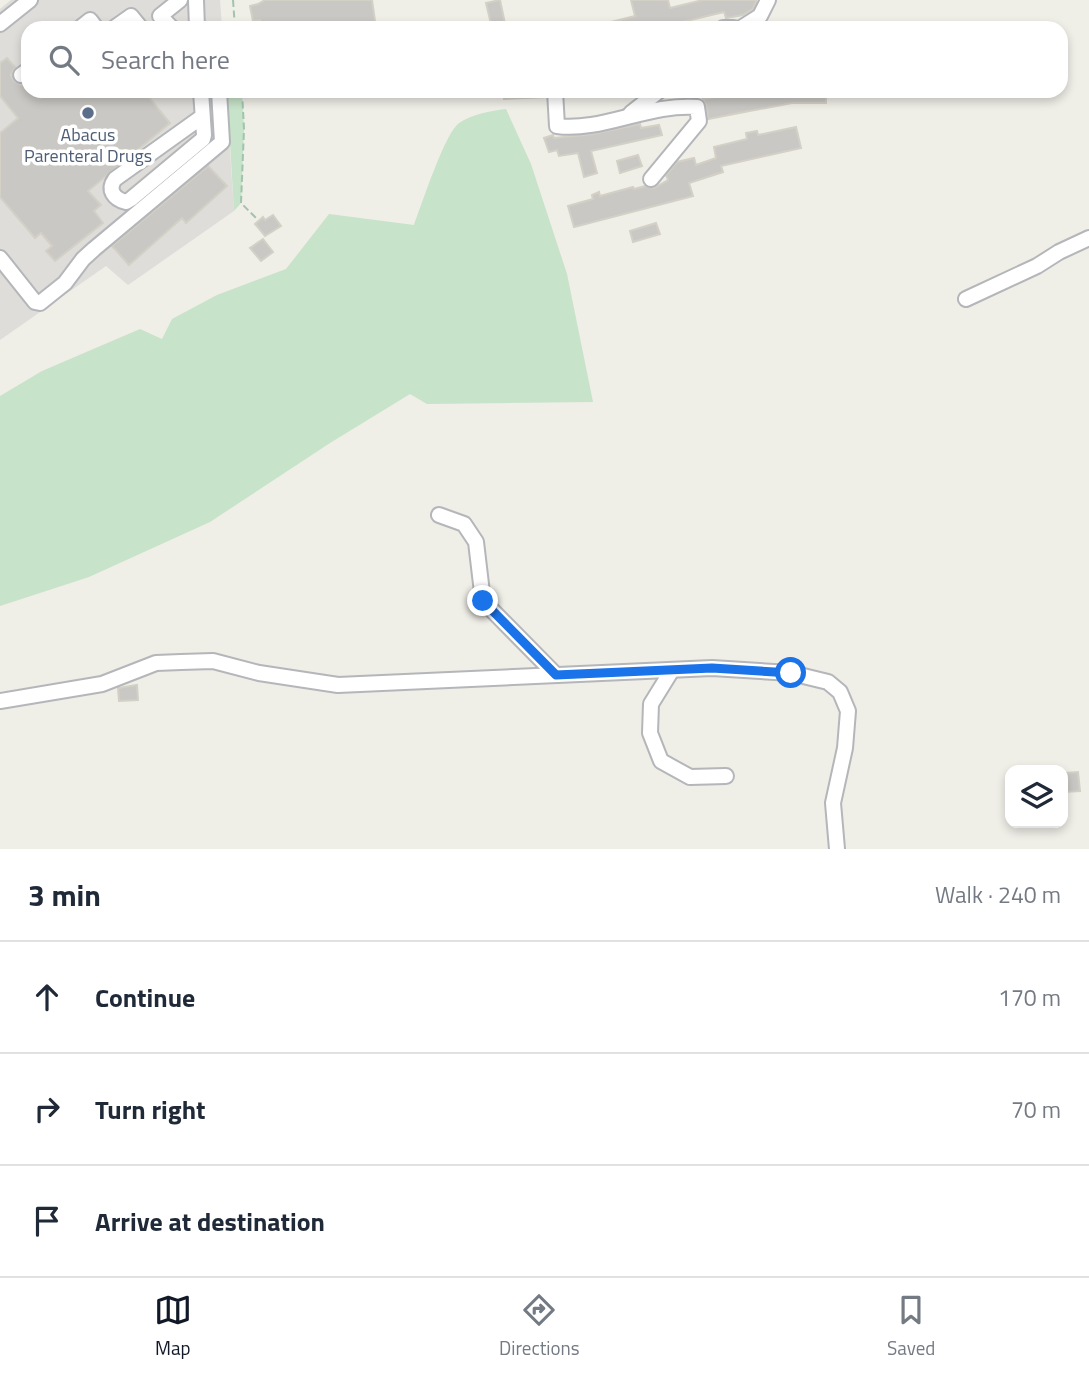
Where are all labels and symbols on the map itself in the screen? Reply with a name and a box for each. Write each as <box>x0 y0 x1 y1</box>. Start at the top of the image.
marker: Abacus Parenteral Drugs <box>80 105 96 121</box>
place label: Abacus Parenteral Drugs <box>24 121 152 169</box>
route end <box>467 585 498 616</box>
route start <box>775 657 806 688</box>

